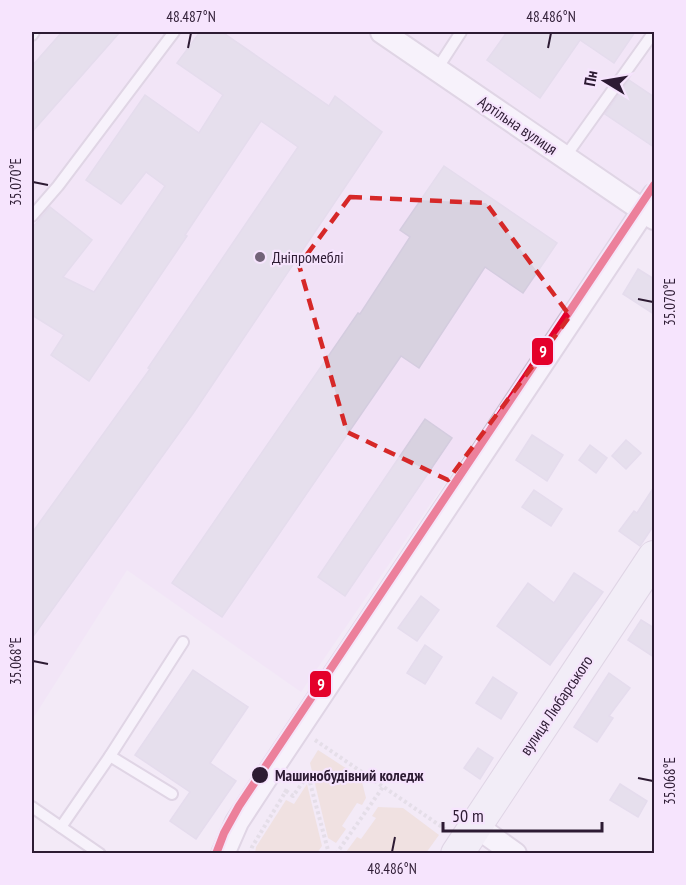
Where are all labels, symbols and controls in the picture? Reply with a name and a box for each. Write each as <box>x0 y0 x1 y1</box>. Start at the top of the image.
text: 48.487°N <box>166 7 216 26</box>
text: 48.486°N <box>526 7 576 26</box>
north arrow <box>575 51 635 111</box>
text: Пн <box>579 69 602 88</box>
street label: Артільна вулиця <box>475 91 561 159</box>
text: 35.070°E <box>6 158 25 206</box>
place label: Дніпромеблі <box>272 247 344 267</box>
marker: Дніпромеблі <box>253 250 267 264</box>
text: 35.070°E <box>660 278 679 326</box>
line badge: 9 <box>531 337 554 366</box>
text: 9 <box>539 341 547 361</box>
text: 35.068°E <box>6 637 25 685</box>
street label: вулиця Любарського <box>515 651 597 759</box>
line badge: 9 <box>309 670 332 698</box>
text: 9 <box>317 674 325 694</box>
text: 35.068°E <box>660 757 679 805</box>
marker: Машинобудівний коледж <box>250 765 270 785</box>
place label: Машинобудівний коледж <box>275 765 424 785</box>
scale bar <box>443 795 602 833</box>
text: 50 m <box>452 804 484 827</box>
text: 48.486°N <box>367 859 417 878</box>

